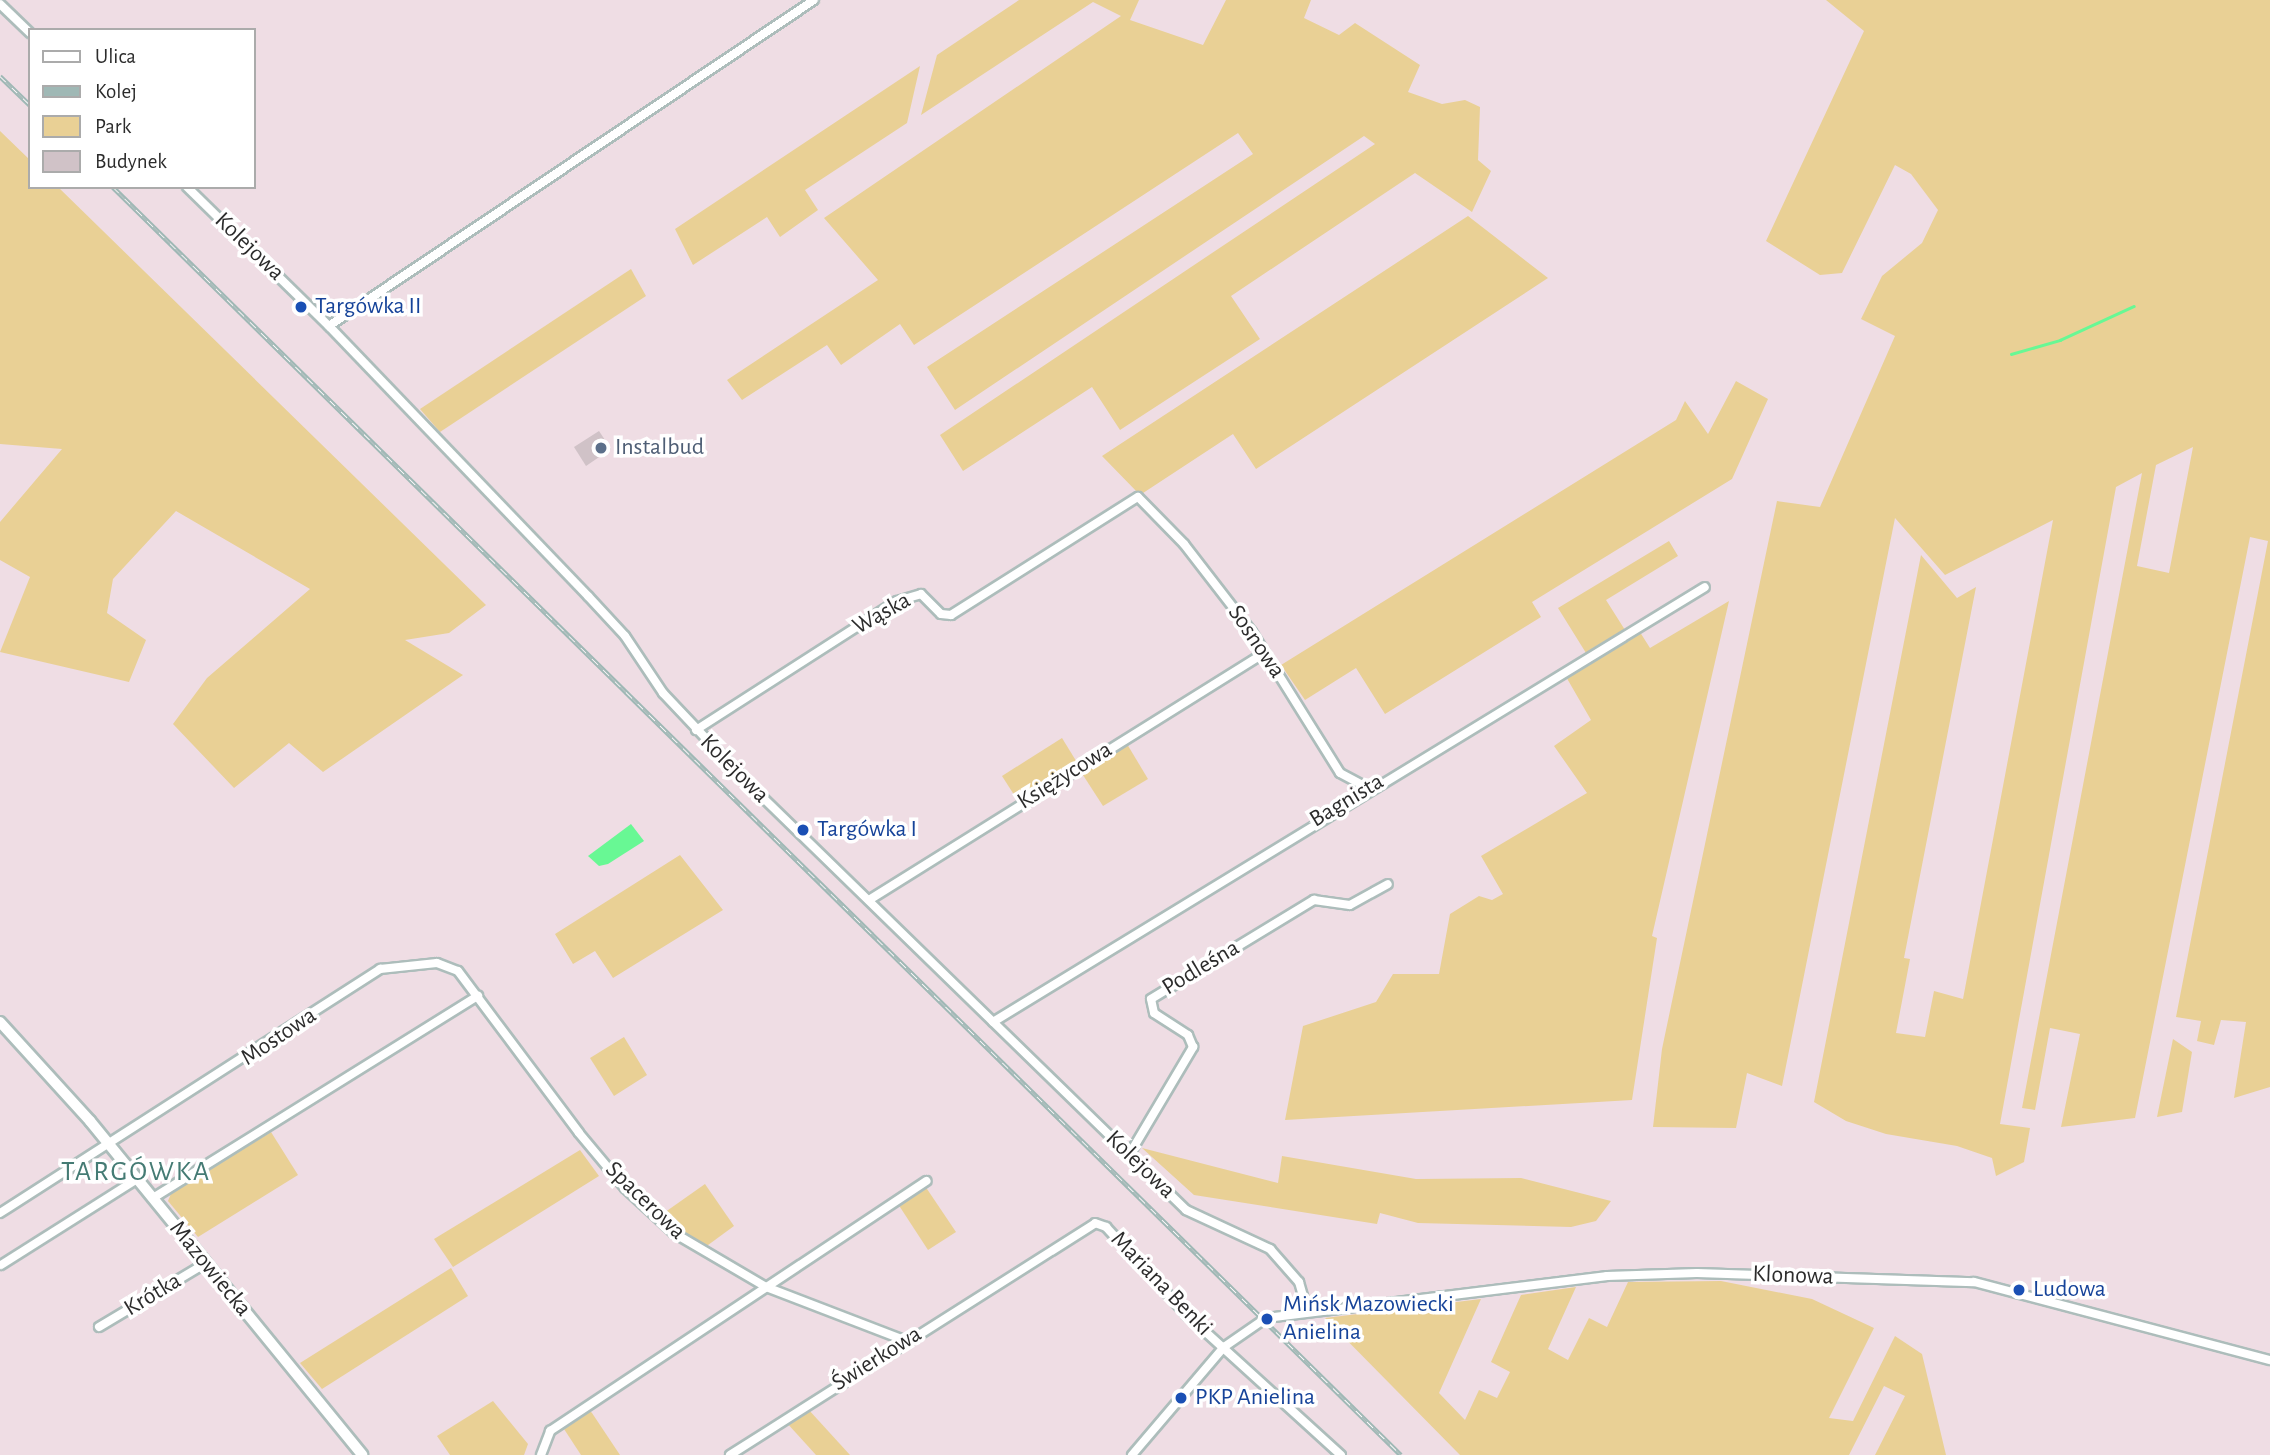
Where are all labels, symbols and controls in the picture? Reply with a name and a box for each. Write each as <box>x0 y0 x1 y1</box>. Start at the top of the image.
legend <box>28 28 256 189</box>
text: Ulica <box>95 46 136 67</box>
text: Kolej <box>95 81 137 102</box>
text: Park <box>95 116 131 137</box>
text: Budynek <box>95 151 167 172</box>
street label: Kolejowa <box>208 207 290 287</box>
place label: Targówka II <box>315 293 421 321</box>
marker: Targówka II <box>293 299 309 315</box>
place label: Instalbud <box>615 434 704 462</box>
marker: Instalbud <box>593 440 609 456</box>
street label: Wąska <box>848 586 916 642</box>
street label: Sosnowa <box>1221 600 1291 684</box>
street label: Kolejowa <box>693 728 775 810</box>
street label: Księżycowa <box>1012 736 1118 816</box>
street label: Bagnista <box>1305 768 1389 834</box>
place label: Targówka I <box>817 816 917 844</box>
marker: Targówka I <box>795 822 811 838</box>
street label: Podleśna <box>1157 934 1245 1002</box>
street label: Mostowa <box>236 1001 322 1073</box>
street label: Kolejowa <box>1099 1125 1181 1205</box>
district label: TARGÓWKA <box>62 1155 210 1189</box>
street label: Spacerowa <box>599 1156 691 1246</box>
street label: Mazowiecka <box>163 1215 257 1323</box>
street label: Mariana Benki <box>1104 1226 1218 1342</box>
street label: Klonowa <box>1752 1260 1834 1292</box>
street label: Krótka <box>119 1267 187 1323</box>
place label: Ludowa <box>2033 1276 2106 1304</box>
marker: Ludowa <box>2011 1282 2027 1298</box>
place label: Mińsk Mazowiecki Anielina <box>1283 1291 1454 1347</box>
marker: Mińsk Mazowiecki Anielina <box>1257 1309 1277 1329</box>
street label: Świerkowa <box>827 1320 927 1398</box>
place label: PKP Anielina <box>1195 1384 1315 1412</box>
marker: PKP Anielina <box>1173 1390 1189 1406</box>

